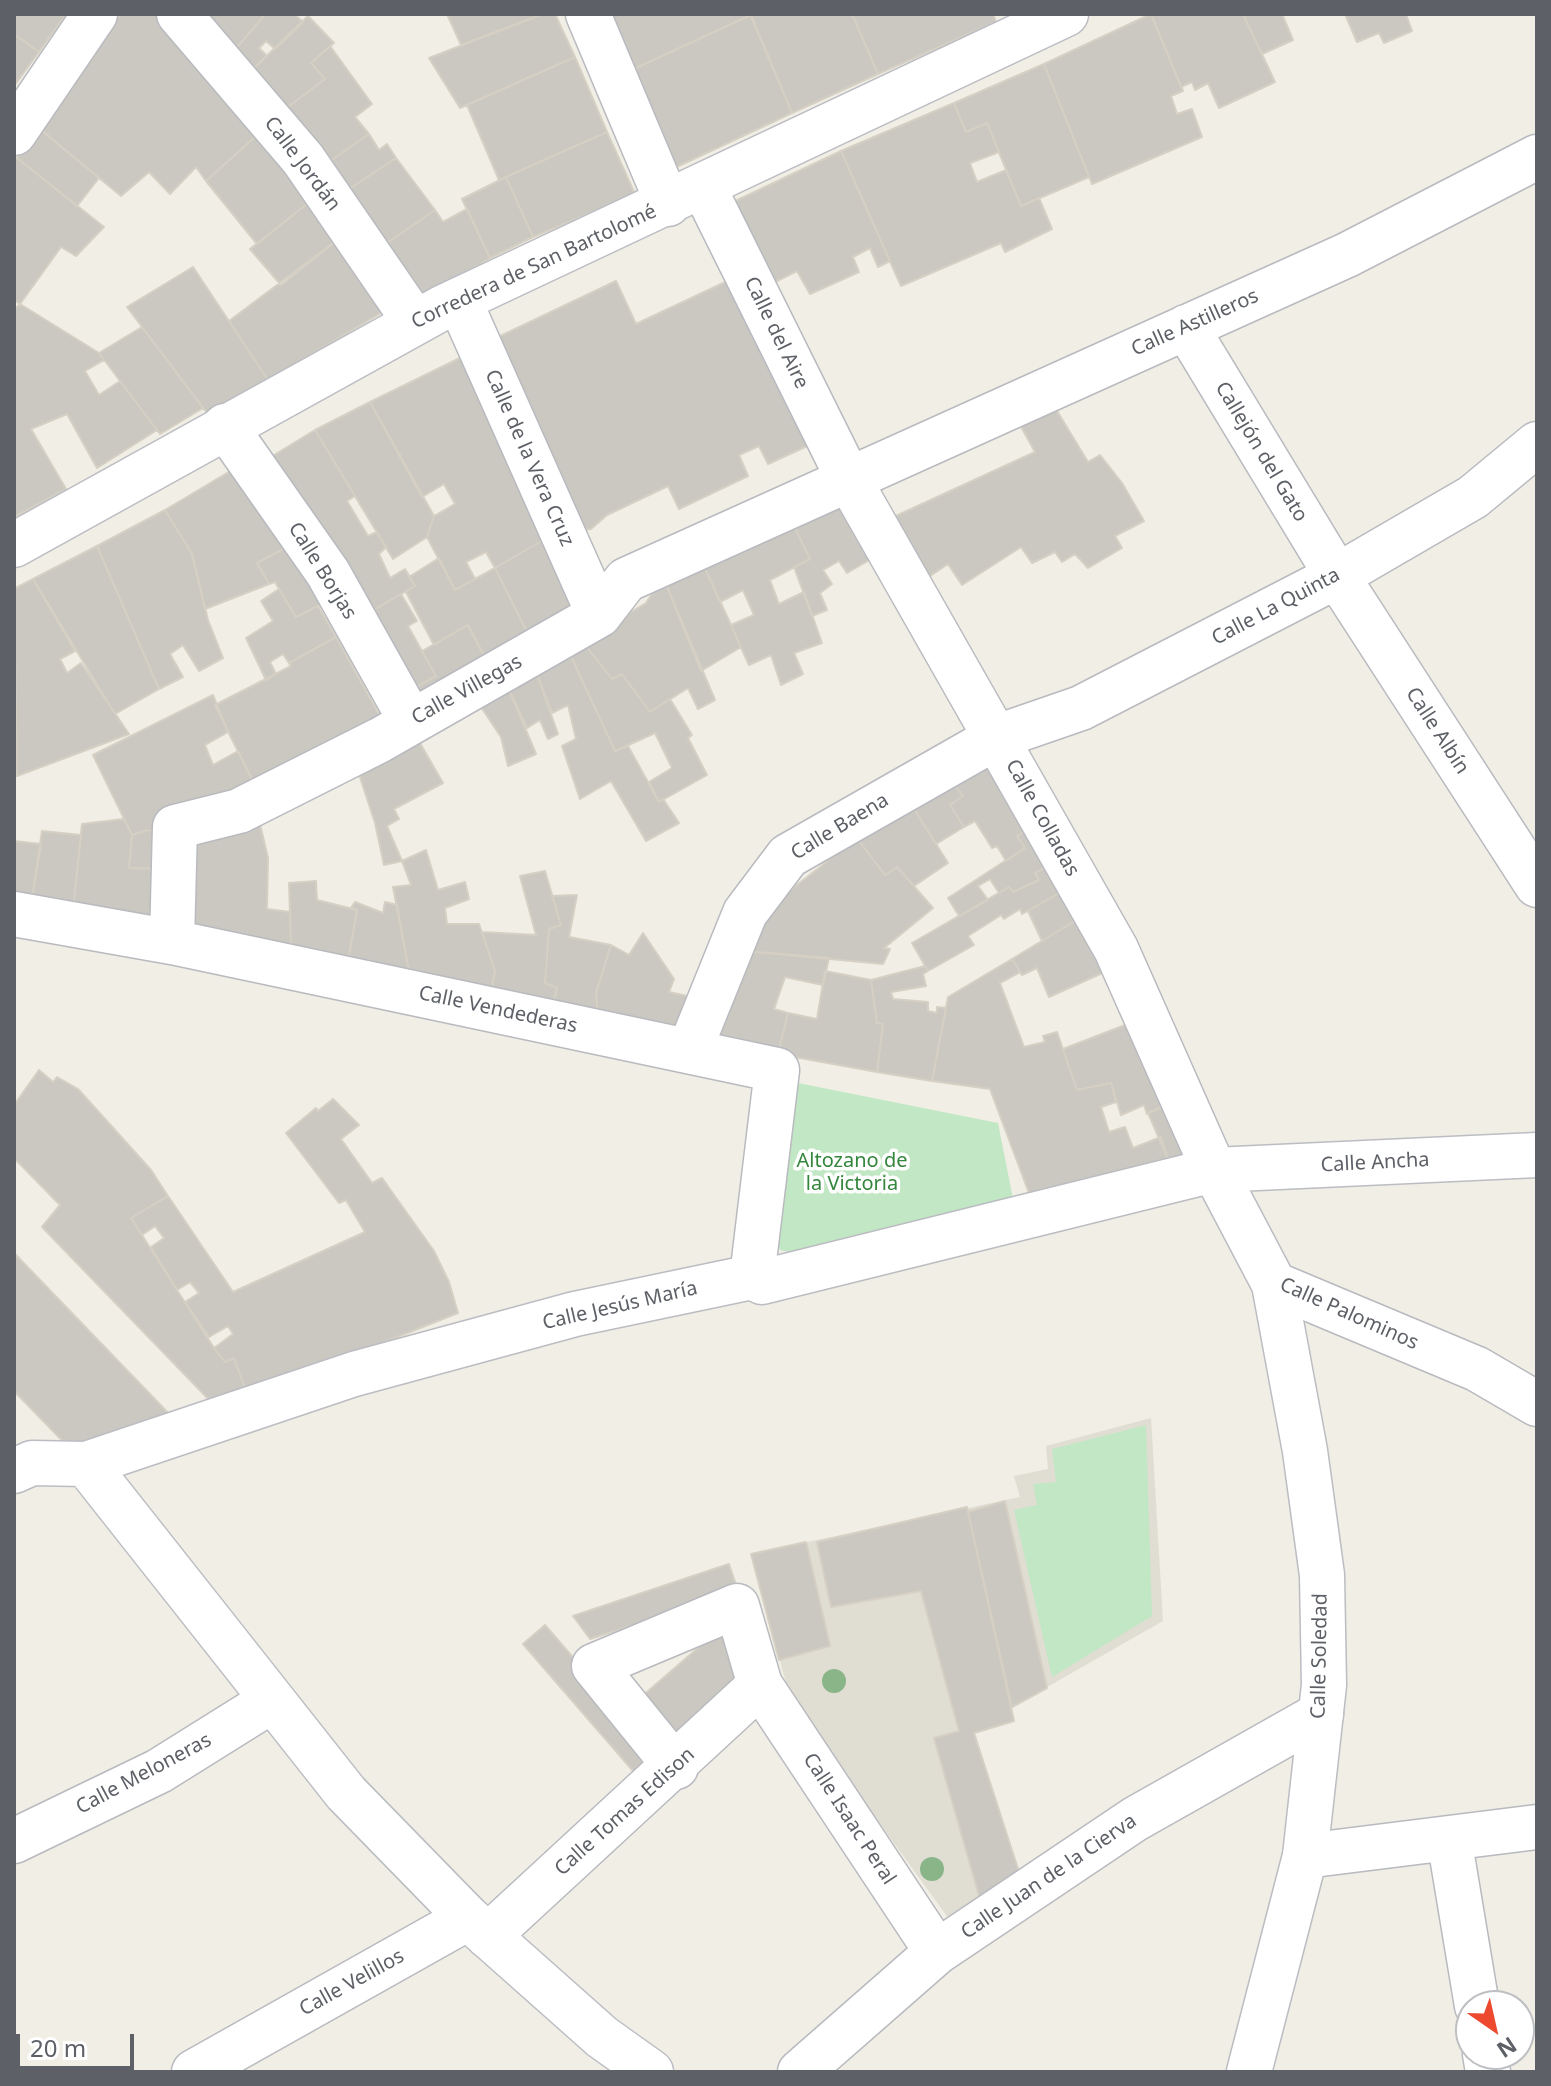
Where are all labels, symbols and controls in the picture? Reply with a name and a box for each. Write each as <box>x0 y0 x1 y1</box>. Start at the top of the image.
street label: Calle Jordán <box>259 112 345 216</box>
street label: Corredera de San Bartolomé <box>408 200 660 334</box>
street label: Calle del Aire <box>739 273 813 393</box>
street label: Calle Astilleros <box>1128 284 1262 362</box>
street label: Calle de la Vera Cruz <box>479 366 579 550</box>
street label: Callejón del Gato <box>1210 378 1312 526</box>
street label: Calle Borjas <box>283 518 361 624</box>
street label: Calle La Quinta <box>1208 563 1344 651</box>
street label: Calle Villegas <box>408 650 526 730</box>
street label: Calle Albín <box>1400 683 1474 779</box>
street label: Calle Colladas <box>1000 755 1084 881</box>
street label: Calle Baena <box>787 788 893 866</box>
street label: Calle Vendederas <box>416 981 580 1039</box>
street label: Calle Ancha <box>1320 1148 1430 1178</box>
park label: Altozano de la Victoria <box>797 1149 907 1196</box>
street label: Calle Palominos <box>1276 1273 1422 1355</box>
street label: Calle Jesús María <box>540 1277 700 1335</box>
street label: Calle Soledad <box>1307 1593 1333 1719</box>
street label: Calle Meloneras <box>72 1728 216 1820</box>
street label: Calle Tomas Edison <box>550 1743 700 1881</box>
street label: Calle Isaac Peral <box>798 1749 900 1889</box>
street label: Calle Juan de la Cierva <box>957 1809 1141 1945</box>
street label: Calle Velillos <box>296 1944 408 2022</box>
north arrow <box>1455 1990 1535 2070</box>
scale bar <box>20 2018 138 2068</box>
text: 20 m <box>30 2031 86 2064</box>
text: N <box>1492 2031 1523 2066</box>

